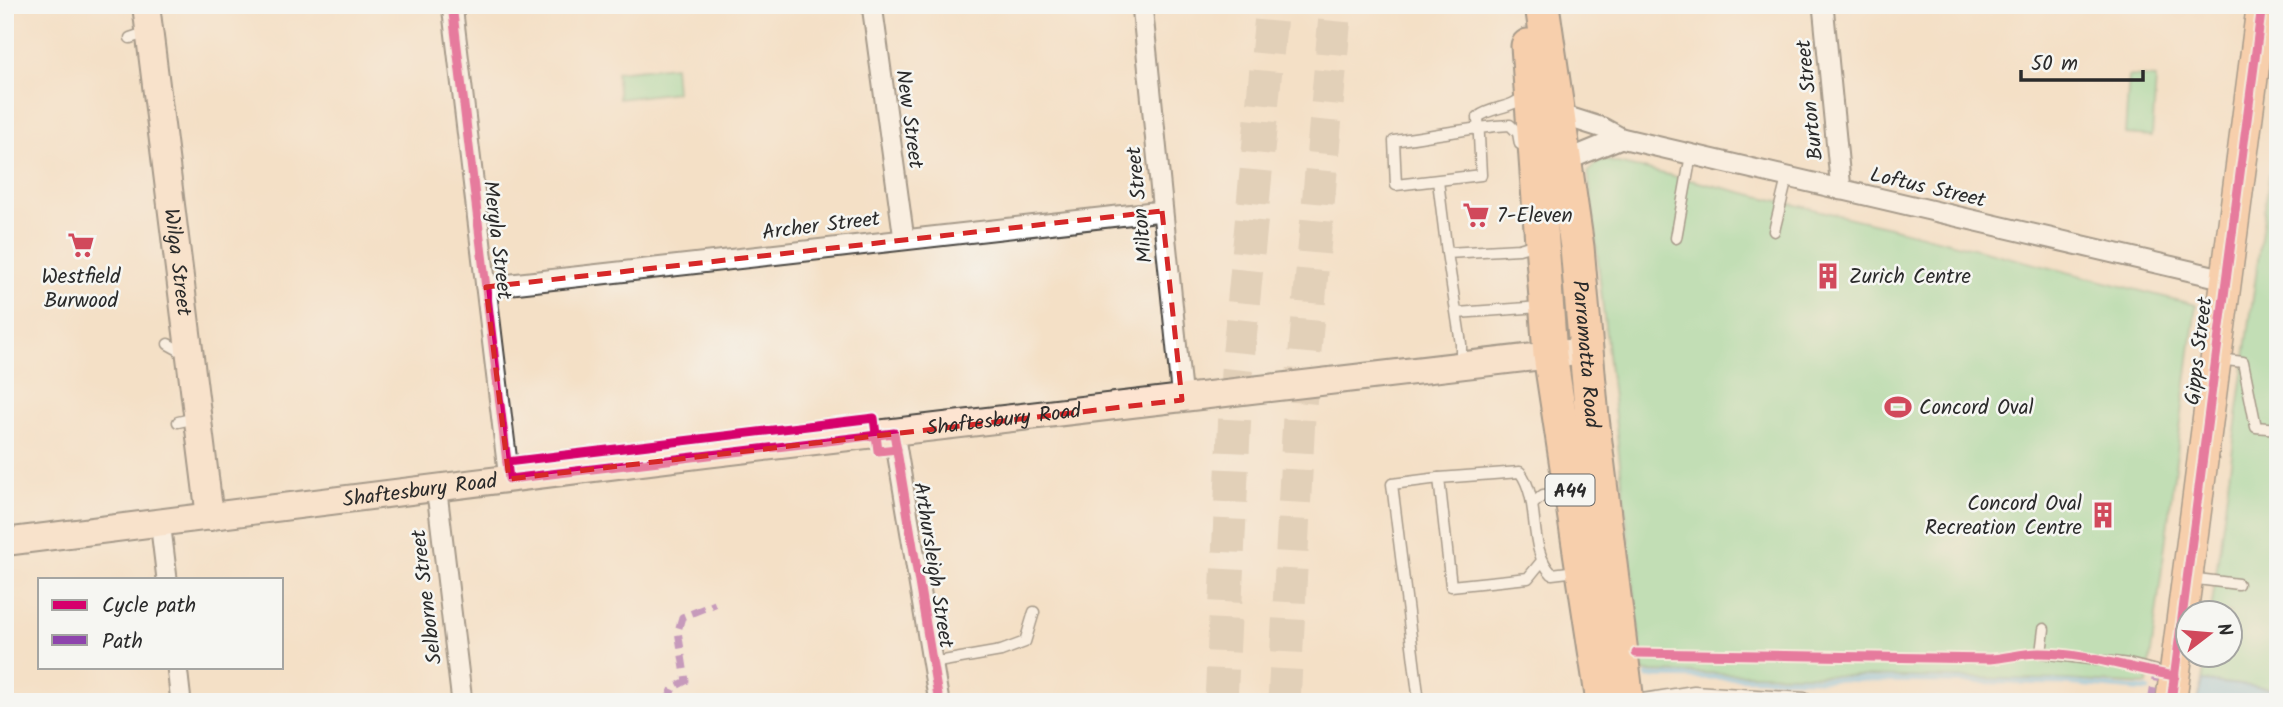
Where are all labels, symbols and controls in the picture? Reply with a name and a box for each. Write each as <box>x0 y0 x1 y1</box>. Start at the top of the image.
street label: Burton Street <box>1788 37 1833 162</box>
scale bar <box>2021 38 2143 82</box>
text: 50 m <box>2031 48 2078 81</box>
street label: New Street <box>885 68 932 172</box>
street label: Milton Street <box>1118 144 1163 265</box>
street label: Loftus Street <box>1867 159 1990 218</box>
street label: Meryla Street <box>473 179 520 302</box>
supermarket icon: 7-Eleven <box>1461 200 1491 230</box>
place label: 7-Eleven <box>1497 200 1573 233</box>
street label: Archer Street <box>760 203 883 250</box>
street label: Wilga Street <box>154 206 200 319</box>
supermarket icon: Westfield Burwood <box>66 230 96 260</box>
place label: Westfield Burwood <box>41 261 121 318</box>
building icon: Zurich Centre <box>1813 261 1843 291</box>
place label: Zurich Centre <box>1849 261 1971 294</box>
street label: Parramatta Road <box>1562 279 1608 431</box>
street label: Gipps Street <box>2176 294 2223 407</box>
sports icon: Concord Oval <box>1883 392 1913 422</box>
place label: Concord Oval <box>1919 392 2034 425</box>
street label: Shaftesbury Road <box>925 395 1083 446</box>
street label: Shaftesbury Road <box>341 465 500 517</box>
road number: A44 <box>1546 475 1594 505</box>
street label: Arthursleigh Street <box>903 480 962 651</box>
place label: Concord Oval Recreation Centre <box>1925 488 2083 545</box>
building icon: Concord Oval Recreation Centre <box>2088 500 2118 530</box>
street label: Selborne Street <box>403 527 452 666</box>
legend <box>38 578 284 668</box>
text: Cycle path <box>102 590 196 623</box>
north arrow <box>2174 598 2244 668</box>
text: N <box>2207 620 2239 640</box>
text: Path <box>102 626 143 659</box>

